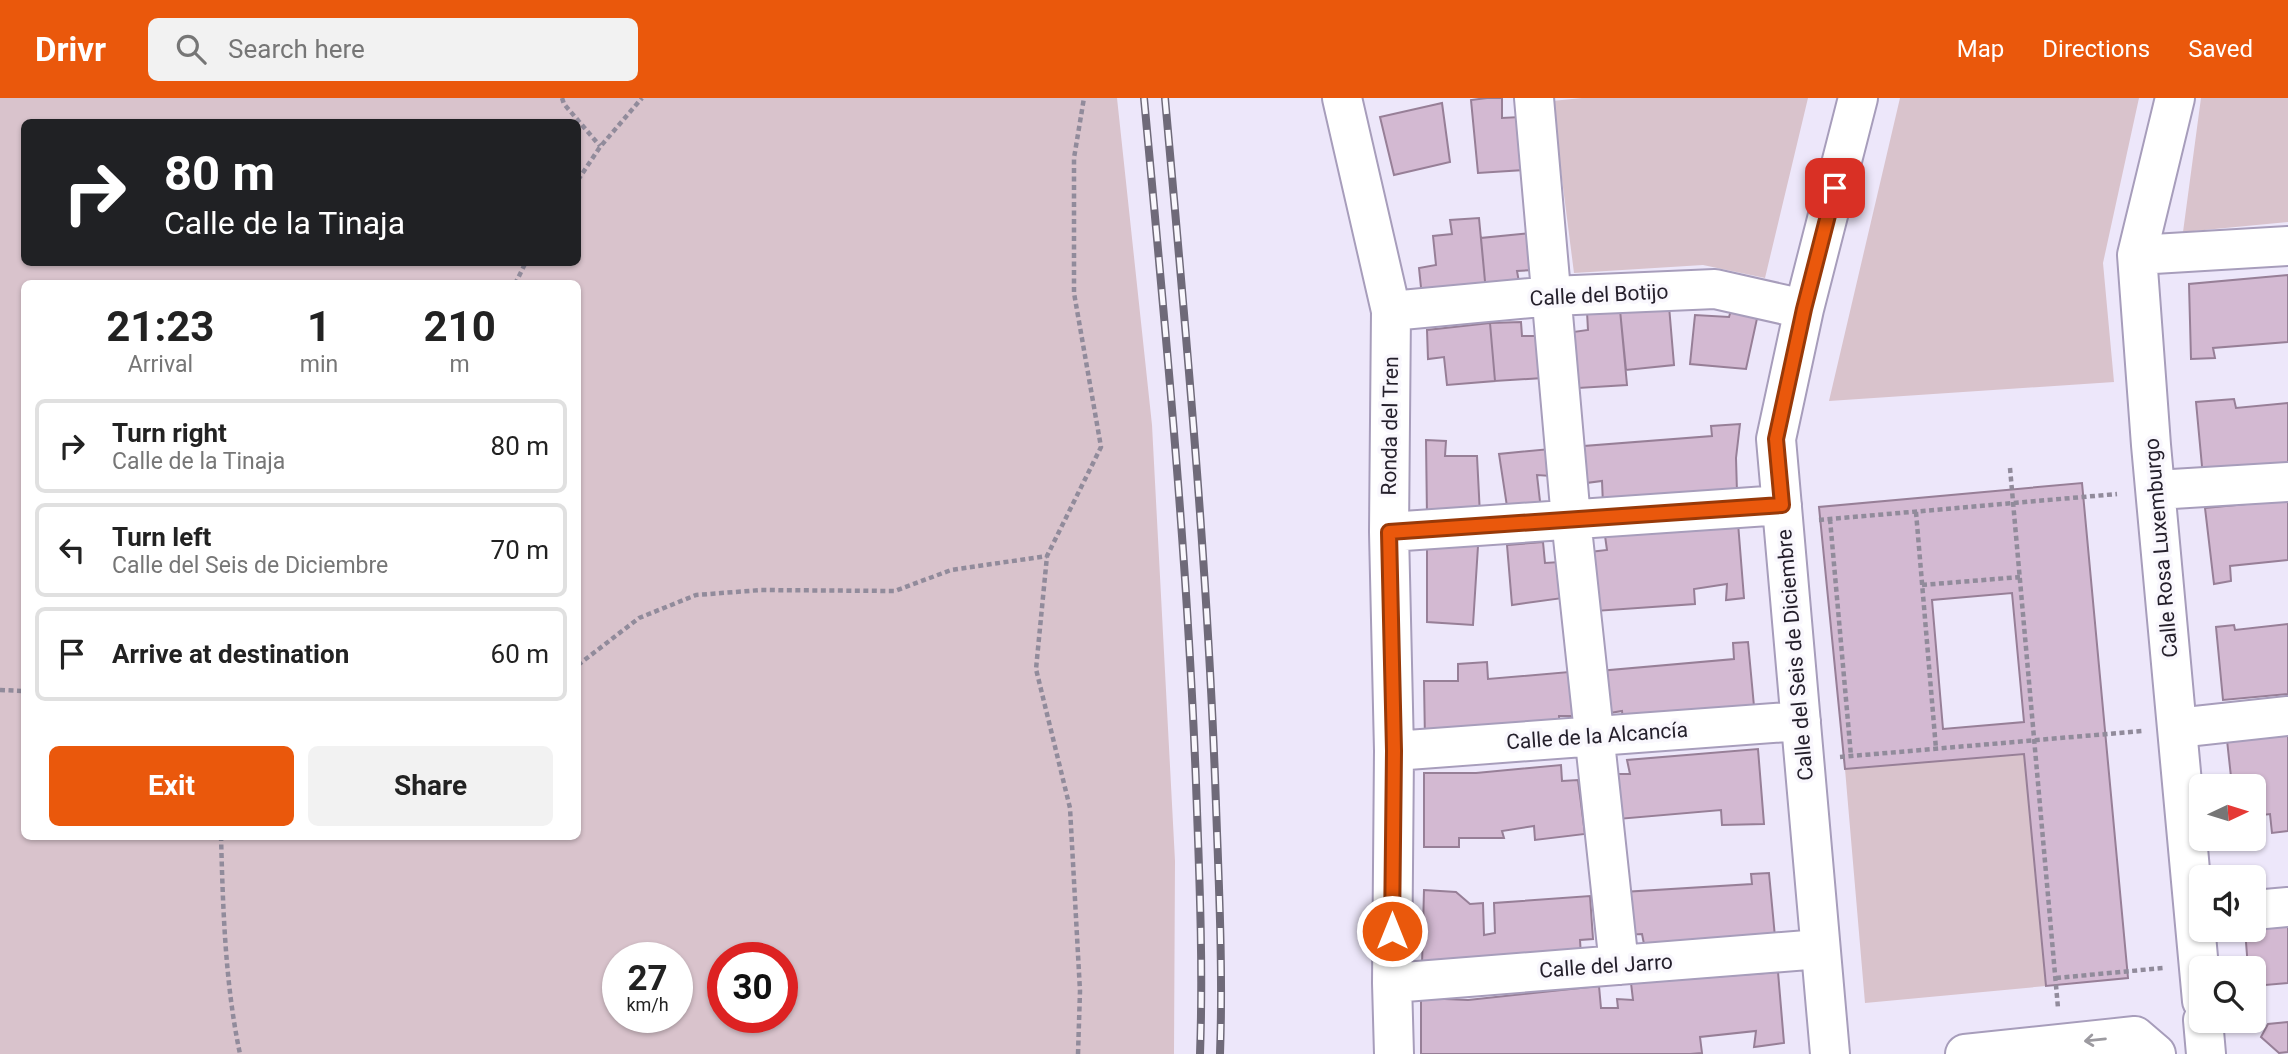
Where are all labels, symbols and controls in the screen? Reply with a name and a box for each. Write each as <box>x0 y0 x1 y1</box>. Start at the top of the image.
search box <box>148 18 638 81</box>
text: Drivr <box>35 30 106 69</box>
icon: search <box>172 30 210 68</box>
text: Search here <box>228 34 365 64</box>
text: Map <box>1957 35 2004 63</box>
text: Directions <box>2042 35 2150 63</box>
text: Saved <box>2188 35 2253 63</box>
text: 80 m <box>164 145 275 202</box>
icon: right <box>49 147 140 238</box>
pin <box>1805 158 1865 218</box>
icon: arrive <box>1816 169 1854 207</box>
text: Calle de la Tinaja <box>164 204 405 242</box>
street label: Calle del Botijo <box>1529 279 1669 311</box>
text: 21:23 <box>106 302 214 351</box>
text: 1 <box>307 302 331 351</box>
text: 210 <box>423 302 496 351</box>
text: Arrival <box>128 351 193 378</box>
text: min <box>300 351 338 378</box>
text: m <box>450 351 470 378</box>
street label: Ronda del Tren <box>1377 356 1403 496</box>
text: Turn right <box>112 418 227 448</box>
icon: right <box>53 427 91 465</box>
text: 80 m <box>491 431 549 461</box>
street label: Calle Rosa Luxemburgo <box>2139 437 2183 659</box>
text: Calle de la Tinaja <box>112 448 285 475</box>
text: Turn left <box>112 522 211 552</box>
street label: Calle del Seis de Diciembre <box>1772 528 1818 782</box>
icon: left <box>53 531 91 569</box>
text: 70 m <box>491 535 549 565</box>
text: Calle del Seis de Diciembre <box>112 552 388 579</box>
icon: arrive <box>53 635 91 673</box>
text: Arrive at destination <box>112 639 349 669</box>
text: 60 m <box>491 639 549 669</box>
street label: Calle de la Alcancía <box>1505 718 1689 754</box>
button: Exit <box>49 746 294 826</box>
button: Share <box>308 746 553 826</box>
north arrow <box>2189 774 2266 850</box>
map controls <box>2189 774 2266 1033</box>
button: sound <box>2189 865 2266 942</box>
position arrow <box>1355 894 1429 968</box>
speed limit sign: 30 <box>707 942 798 1033</box>
street label: Calle del Jarro <box>1538 949 1674 983</box>
button: search <box>2189 956 2266 1033</box>
text: 27 <box>627 958 668 999</box>
text: km/h <box>626 994 669 1015</box>
one-way arrow <box>2084 1034 2107 1047</box>

